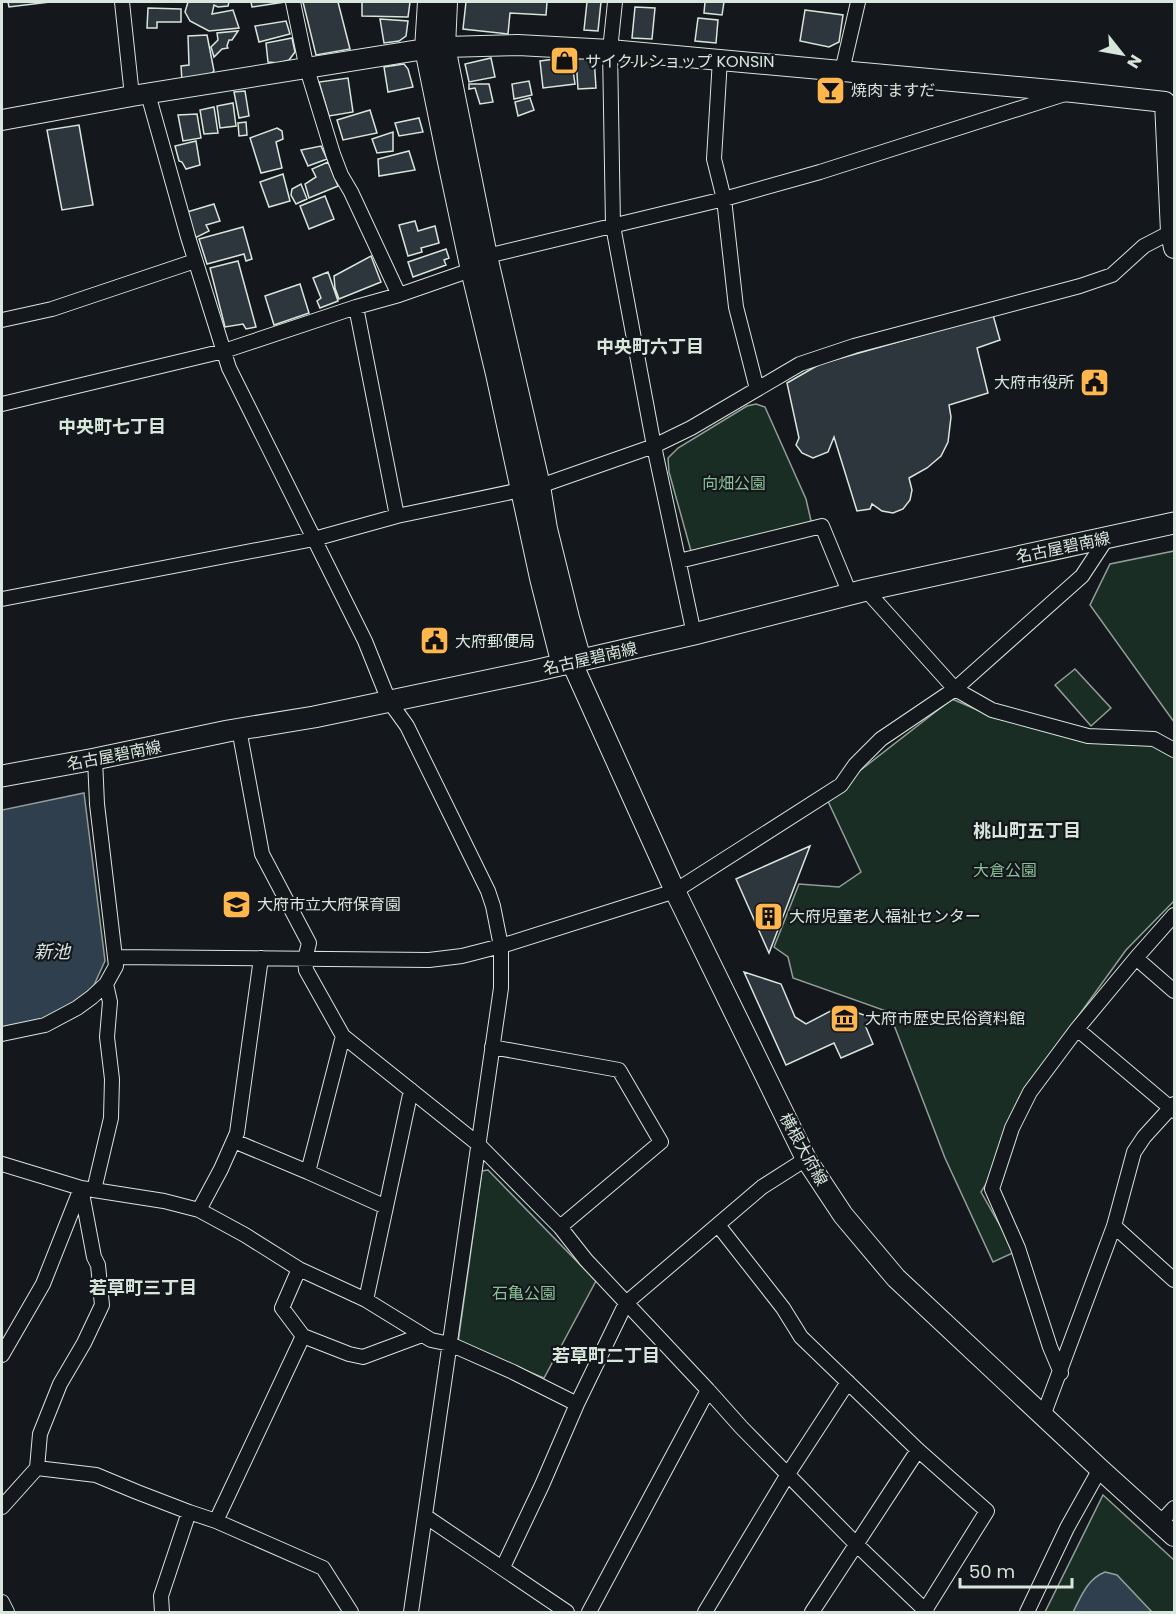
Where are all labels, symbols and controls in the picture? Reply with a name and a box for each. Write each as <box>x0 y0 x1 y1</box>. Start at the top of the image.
north arrow <box>1092 24 1152 84</box>
shop icon: サイクルショップ KONSIN <box>548 45 580 77</box>
place label: サイクルショップ KONSIN <box>585 50 774 73</box>
text: N <box>1121 50 1147 73</box>
bar icon: 焼肉 ますだ <box>814 74 846 106</box>
place label: 焼肉 ますだ <box>851 79 935 102</box>
district label: 中央町六丁目 <box>596 334 704 359</box>
public building icon: 大府市役所 <box>1079 366 1111 398</box>
place label: 大府市役所 <box>994 371 1074 394</box>
district label: 中央町七丁目 <box>58 414 166 439</box>
park label: 向畑公園 <box>702 472 766 495</box>
street label: 名古屋碧南線 <box>1014 526 1112 569</box>
public building icon: 大府郵便局 <box>418 625 450 657</box>
place label: 大府郵便局 <box>455 630 535 653</box>
street label: 名古屋碧南線 <box>541 636 639 680</box>
street label: 名古屋碧南線 <box>65 735 163 776</box>
district label: 桃山町五丁目 <box>973 818 1081 843</box>
park label: 大倉公園 <box>973 859 1037 882</box>
school or university icon: 大府市立大府保育園 <box>220 888 252 920</box>
place label: 大府市立大府保育園 <box>257 893 401 916</box>
building icon: 大府児童老人福祉センター <box>752 900 784 932</box>
place label: 大府児童老人福祉センター <box>789 905 981 928</box>
water label: 新池 <box>34 939 72 964</box>
museum icon: 大府市歴史民俗資料館 <box>828 1002 860 1034</box>
place label: 大府市歴史民俗資料館 <box>865 1007 1025 1030</box>
street label: 横根大府線 <box>774 1109 833 1190</box>
district label: 若草町三丁目 <box>89 1275 197 1300</box>
park label: 石亀公園 <box>492 1282 556 1305</box>
district label: 若草町二丁目 <box>552 1343 660 1368</box>
scale bar <box>960 1551 1072 1589</box>
text: 50 m <box>969 1559 1015 1584</box>

